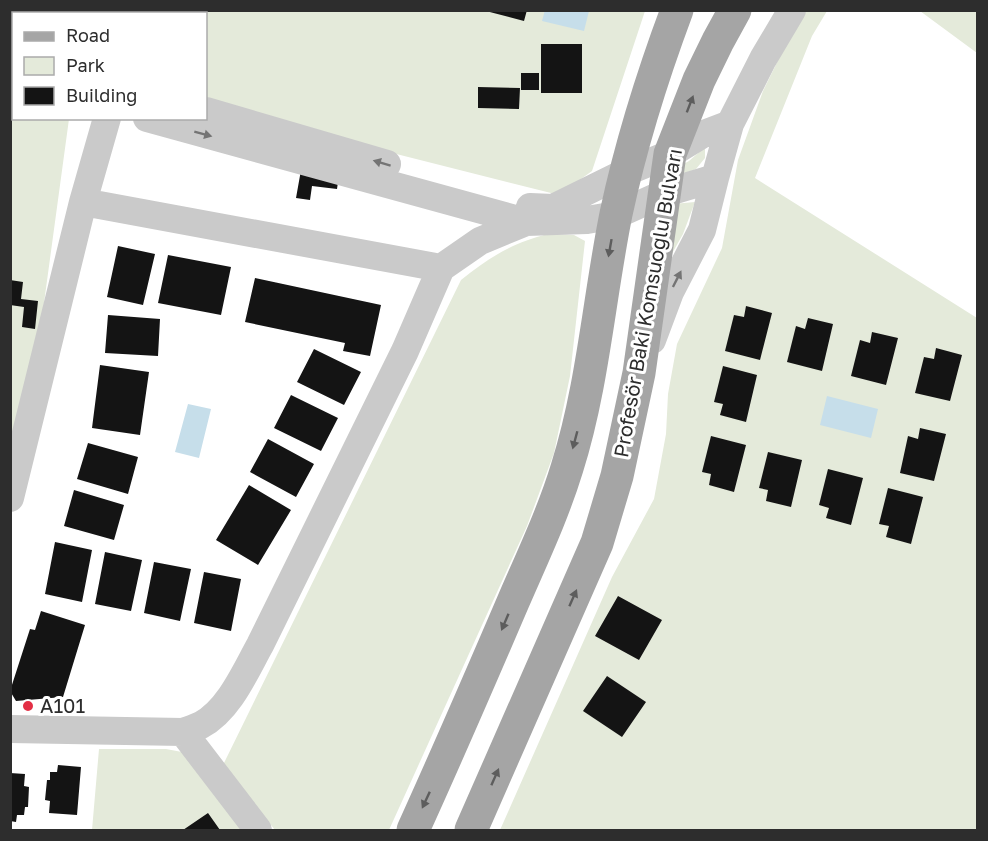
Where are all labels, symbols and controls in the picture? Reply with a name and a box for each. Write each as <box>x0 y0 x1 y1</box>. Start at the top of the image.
legend <box>12 12 207 120</box>
text: Road <box>66 24 110 46</box>
text: Park <box>66 54 105 76</box>
text: Building <box>66 84 137 106</box>
one-way arrow <box>685 95 695 113</box>
one-way arrow <box>194 130 212 139</box>
street label: Profesör Baki Komsuoğlu Bulvarı <box>608 147 686 459</box>
one-way arrow <box>373 158 391 167</box>
one-way arrow <box>606 239 615 258</box>
one-way arrow <box>672 271 681 288</box>
one-way arrow <box>569 431 579 449</box>
one-way arrow <box>568 589 578 607</box>
one-way arrow <box>500 613 510 631</box>
place label: A101 <box>40 693 85 717</box>
marker: A101 <box>21 699 35 713</box>
one-way arrow <box>491 768 500 786</box>
one-way arrow <box>422 792 431 809</box>

